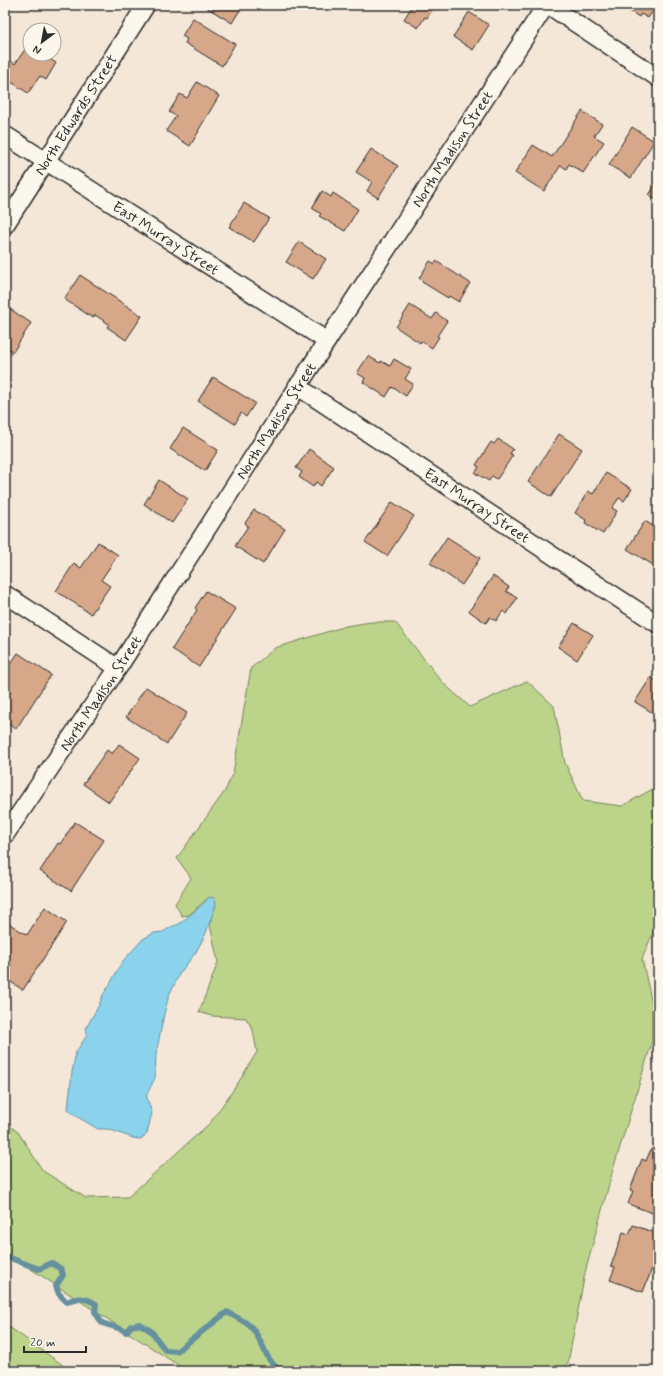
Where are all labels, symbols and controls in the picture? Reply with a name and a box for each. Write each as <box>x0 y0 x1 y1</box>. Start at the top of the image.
north arrow <box>22 22 62 62</box>
text: N <box>30 42 44 58</box>
street label: North Edwards Street <box>30 51 123 179</box>
street label: North Madison Street <box>408 87 498 211</box>
street label: East Murray Street <box>108 197 223 280</box>
street label: North Madison Street <box>232 359 322 484</box>
street label: East Murray Street <box>420 464 533 549</box>
street label: North Madison Street <box>56 632 147 755</box>
scale bar <box>24 1328 86 1354</box>
text: 20 m <box>30 1335 56 1351</box>

